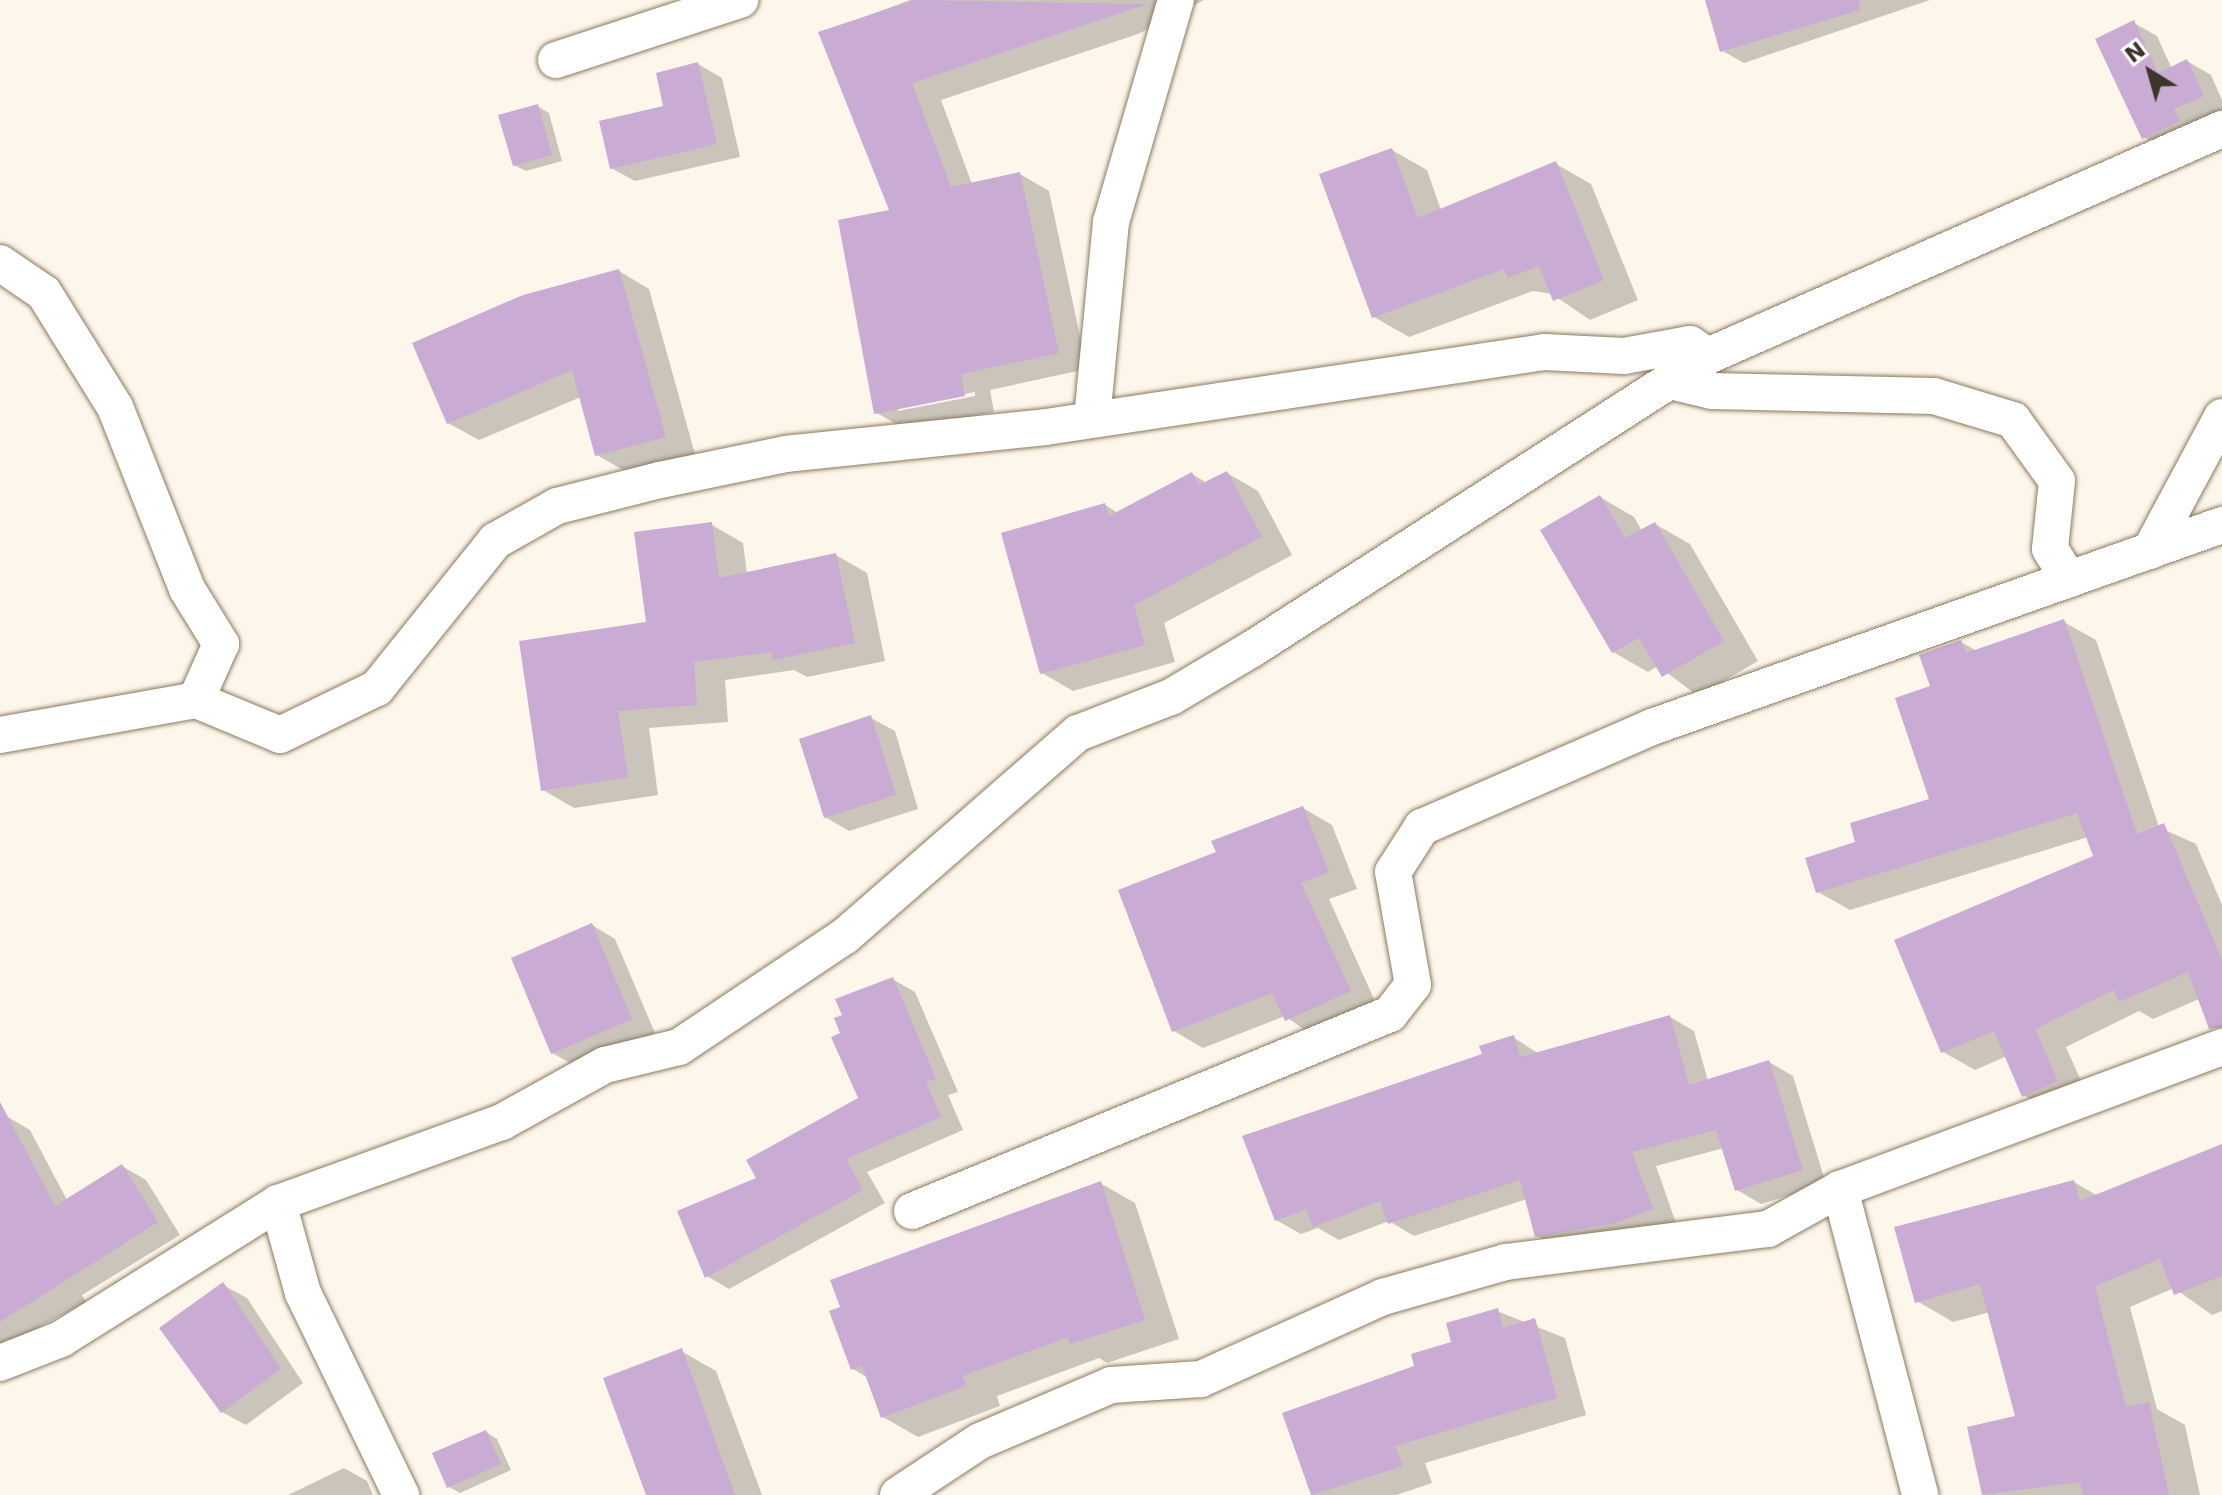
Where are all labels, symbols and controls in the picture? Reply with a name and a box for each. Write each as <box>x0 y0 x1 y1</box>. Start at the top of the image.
north arrow <box>2110 32 2190 112</box>
text: N <box>2120 37 2150 68</box>

